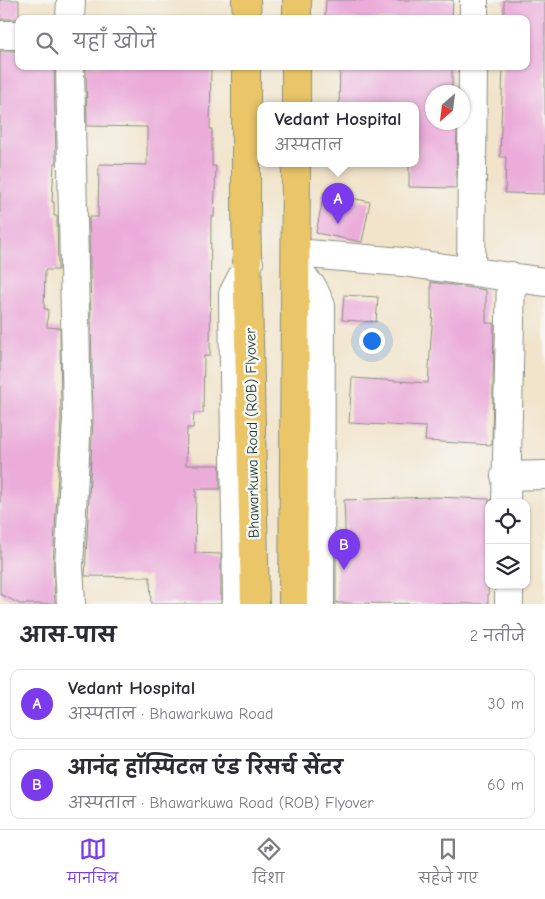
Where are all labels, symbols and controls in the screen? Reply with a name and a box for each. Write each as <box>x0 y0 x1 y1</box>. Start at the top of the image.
search box <box>15 15 530 70</box>
icon: search <box>33 29 61 57</box>
text: यहाँ खोजें <box>73 31 156 53</box>
north arrow <box>425 85 470 130</box>
popup <box>257 102 419 167</box>
text: Vedant Hospital <box>274 108 402 130</box>
text: अस्पताल <box>274 136 342 154</box>
pin: A <box>322 183 354 224</box>
street label: Bhawarkuwa Road (ROB) Flyover <box>241 328 263 538</box>
your location <box>359 328 385 354</box>
map controls <box>485 499 530 589</box>
button: locate <box>485 499 530 544</box>
pin: B <box>328 529 360 570</box>
button: layers <box>485 544 530 589</box>
text: आस-पास <box>20 623 116 647</box>
text: 2 नतीजे <box>470 627 525 645</box>
text: Vedant Hospital <box>68 677 195 699</box>
text: A <box>33 695 41 713</box>
text: 30 m <box>488 695 524 713</box>
text: अस्पताल · Bhawarkuwa Road <box>68 705 273 723</box>
text: आनंद हॉस्पिटल एंड रिसर्च सेंटर <box>68 757 343 779</box>
text: B <box>32 776 42 794</box>
text: 60 m <box>487 776 524 794</box>
text: अस्पताल · Bhawarkuwa Road (ROB) Flyover <box>68 794 374 812</box>
tab: मानचित्र <box>67 835 118 894</box>
tab: दिशा <box>253 835 284 894</box>
tab: सहेजे गए <box>419 835 478 894</box>

